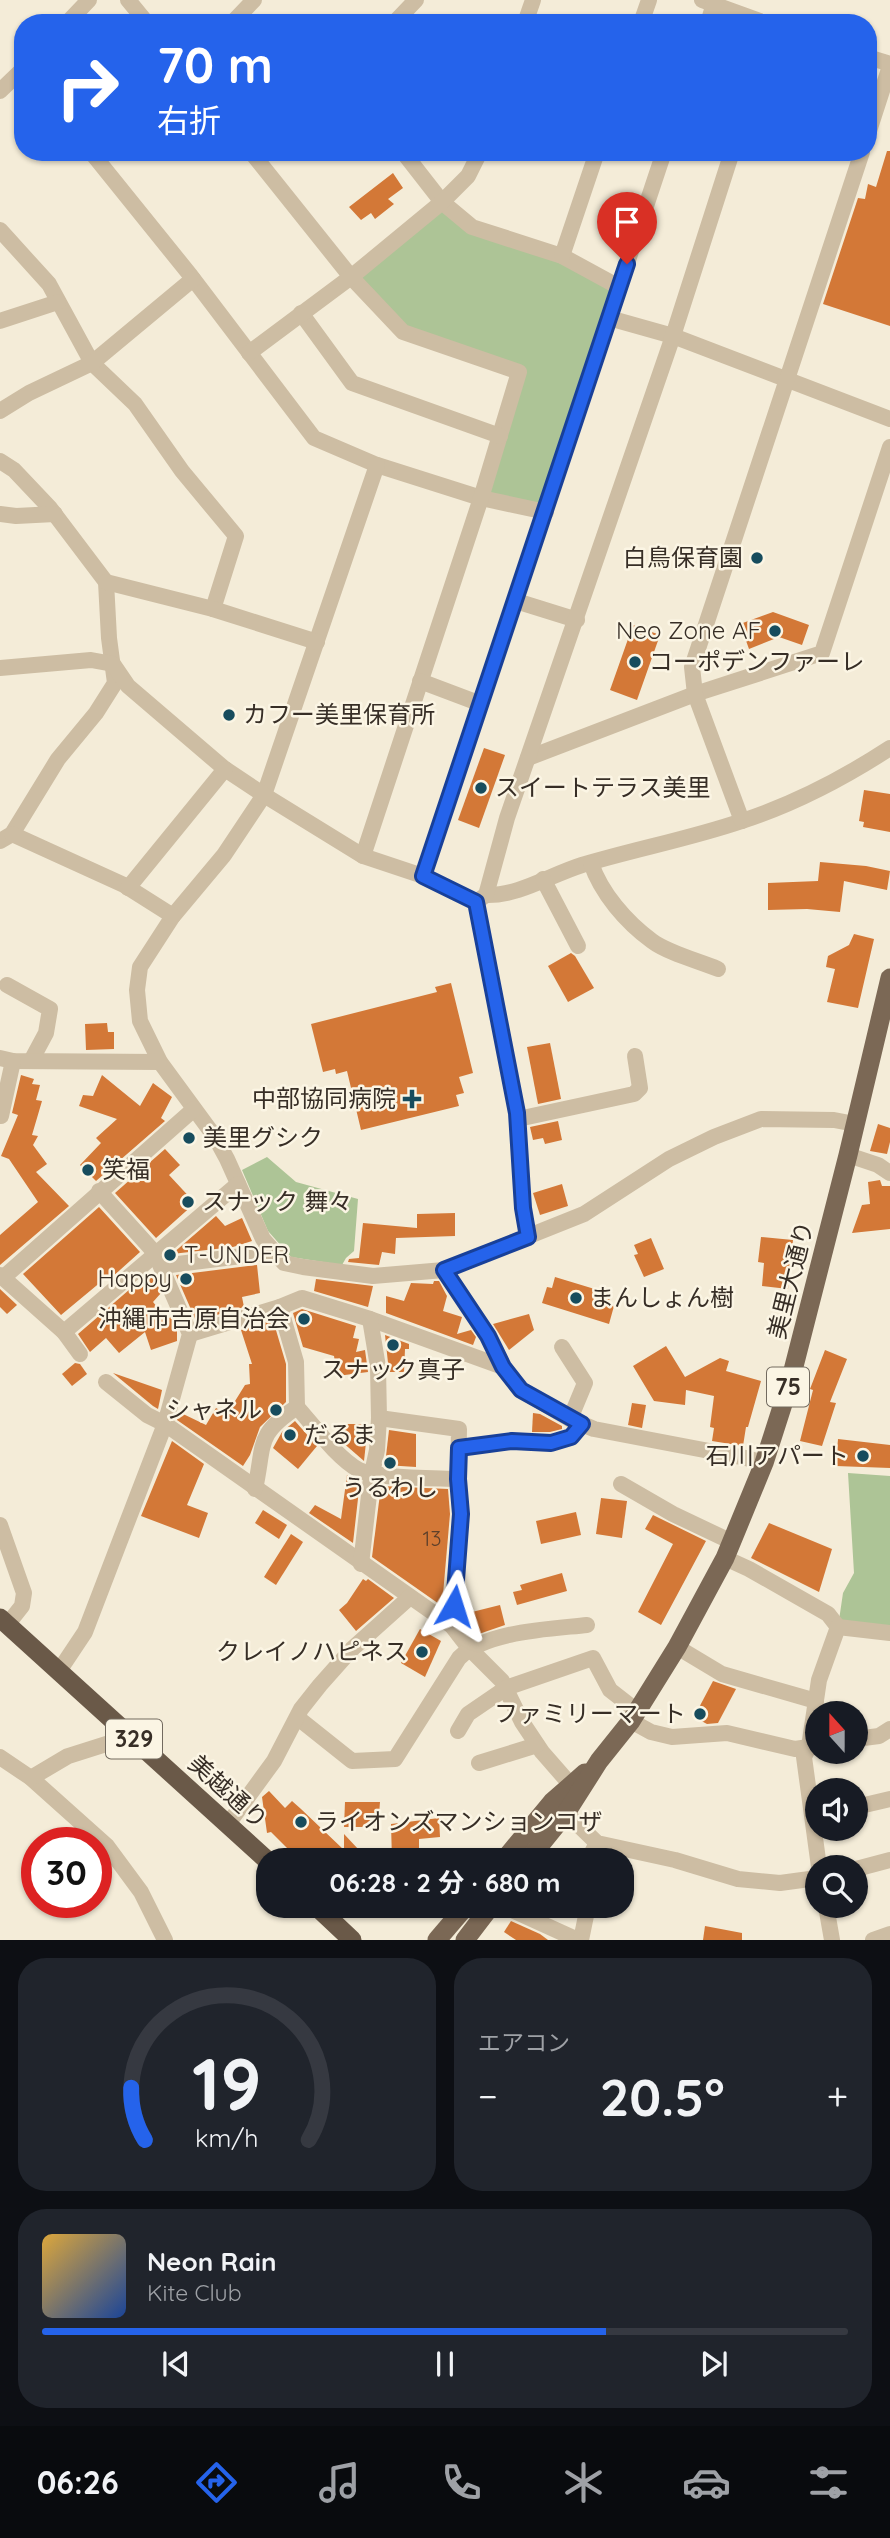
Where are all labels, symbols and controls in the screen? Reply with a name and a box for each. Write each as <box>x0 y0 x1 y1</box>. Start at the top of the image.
text: 70 m <box>157 34 273 95</box>
icon: right <box>42 42 133 133</box>
text: 右折 <box>157 100 221 140</box>
pin <box>597 192 657 264</box>
icon: arrive <box>608 203 646 241</box>
place label: 白鳥保育園 <box>623 542 743 572</box>
marker: 白鳥保育園 <box>749 550 765 566</box>
place label: Neo Zone AF <box>616 615 761 645</box>
marker: Neo Zone AF <box>767 623 783 639</box>
place label: コーポデンファーレ <box>649 646 864 676</box>
marker: コーポデンファーレ <box>627 654 643 670</box>
place label: カフー美里保育所 <box>243 699 435 729</box>
marker: カフー美里保育所 <box>221 707 237 723</box>
place label: スイートテラス美里 <box>495 772 711 802</box>
marker: スイートテラス美里 <box>473 780 489 796</box>
place label: 中部協同病院 <box>252 1083 396 1113</box>
marker: 中部協同病院 <box>402 1089 422 1109</box>
place label: 美里グシク <box>203 1122 323 1152</box>
marker: 美里グシク <box>181 1130 197 1146</box>
place label: 笑福 <box>102 1154 150 1184</box>
marker: 笑福 <box>80 1162 96 1178</box>
place label: スナック 舞々 <box>202 1186 353 1216</box>
marker: スナック 舞々 <box>180 1194 196 1210</box>
street label: 美里大通り <box>761 1218 819 1342</box>
place label: T-UNDER <box>184 1239 289 1269</box>
marker: T-UNDER <box>162 1247 178 1263</box>
place label: Happy <box>97 1263 172 1293</box>
marker: Happy <box>178 1271 194 1287</box>
place label: まんしょん樹 <box>590 1282 734 1312</box>
marker: まんしょん樹 <box>568 1290 584 1306</box>
place label: 沖縄市吉原自治会 <box>98 1303 290 1333</box>
marker: 沖縄市吉原自治会 <box>296 1311 312 1327</box>
marker: スナック真子 <box>385 1337 401 1353</box>
place label: スナック真子 <box>321 1354 465 1384</box>
road number: 75 <box>767 1368 809 1406</box>
place label: シャネル <box>166 1394 262 1424</box>
marker: シャネル <box>268 1402 284 1418</box>
place label: だるま <box>304 1419 376 1449</box>
marker: だるま <box>282 1427 298 1443</box>
place label: 石川アパート <box>705 1440 849 1470</box>
marker: 石川アパート <box>855 1448 871 1464</box>
marker: うるわし <box>382 1455 398 1471</box>
place label: うるわし <box>342 1472 438 1502</box>
house number: 13 <box>423 1525 441 1551</box>
position arrow <box>417 1569 491 1643</box>
place label: クレイノハピネス <box>216 1636 408 1666</box>
marker: クレイノハピネス <box>414 1644 430 1660</box>
place label: ファミリーマート <box>494 1698 686 1728</box>
north arrow <box>805 1701 868 1764</box>
map controls <box>805 1701 868 1918</box>
marker: ファミリーマート <box>692 1706 708 1722</box>
road number: 329 <box>106 1720 162 1758</box>
street label: 美越通り <box>183 1748 274 1835</box>
button: sound <box>805 1778 868 1841</box>
place label: ライオンズマンションコザ <box>315 1806 603 1836</box>
marker: ライオンズマンションコザ <box>293 1814 309 1830</box>
speed limit sign: 30 <box>21 1827 112 1918</box>
button: search <box>805 1855 868 1918</box>
text: 06:28 · 2 分 · 680 m <box>329 1866 561 1899</box>
text: エアコン <box>478 2028 570 2057</box>
text: 19 <box>192 2038 262 2129</box>
text: 20.5° <box>600 2064 725 2129</box>
text: − <box>478 2072 498 2120</box>
text: + <box>827 2072 848 2120</box>
text: km/h <box>195 2122 259 2153</box>
text: Neon Rain <box>147 2245 276 2278</box>
text: Kite Club <box>147 2278 242 2307</box>
icon: previous <box>157 2345 195 2383</box>
icon: pause <box>426 2345 464 2383</box>
icon: next <box>695 2345 733 2383</box>
icon: directions <box>192 2458 241 2507</box>
icon: music <box>315 2458 364 2507</box>
icon: phone <box>437 2458 486 2507</box>
icon: climate <box>559 2458 608 2507</box>
icon: car <box>682 2458 731 2507</box>
icon: filters <box>804 2458 853 2507</box>
text: 06:26 <box>37 2462 119 2502</box>

